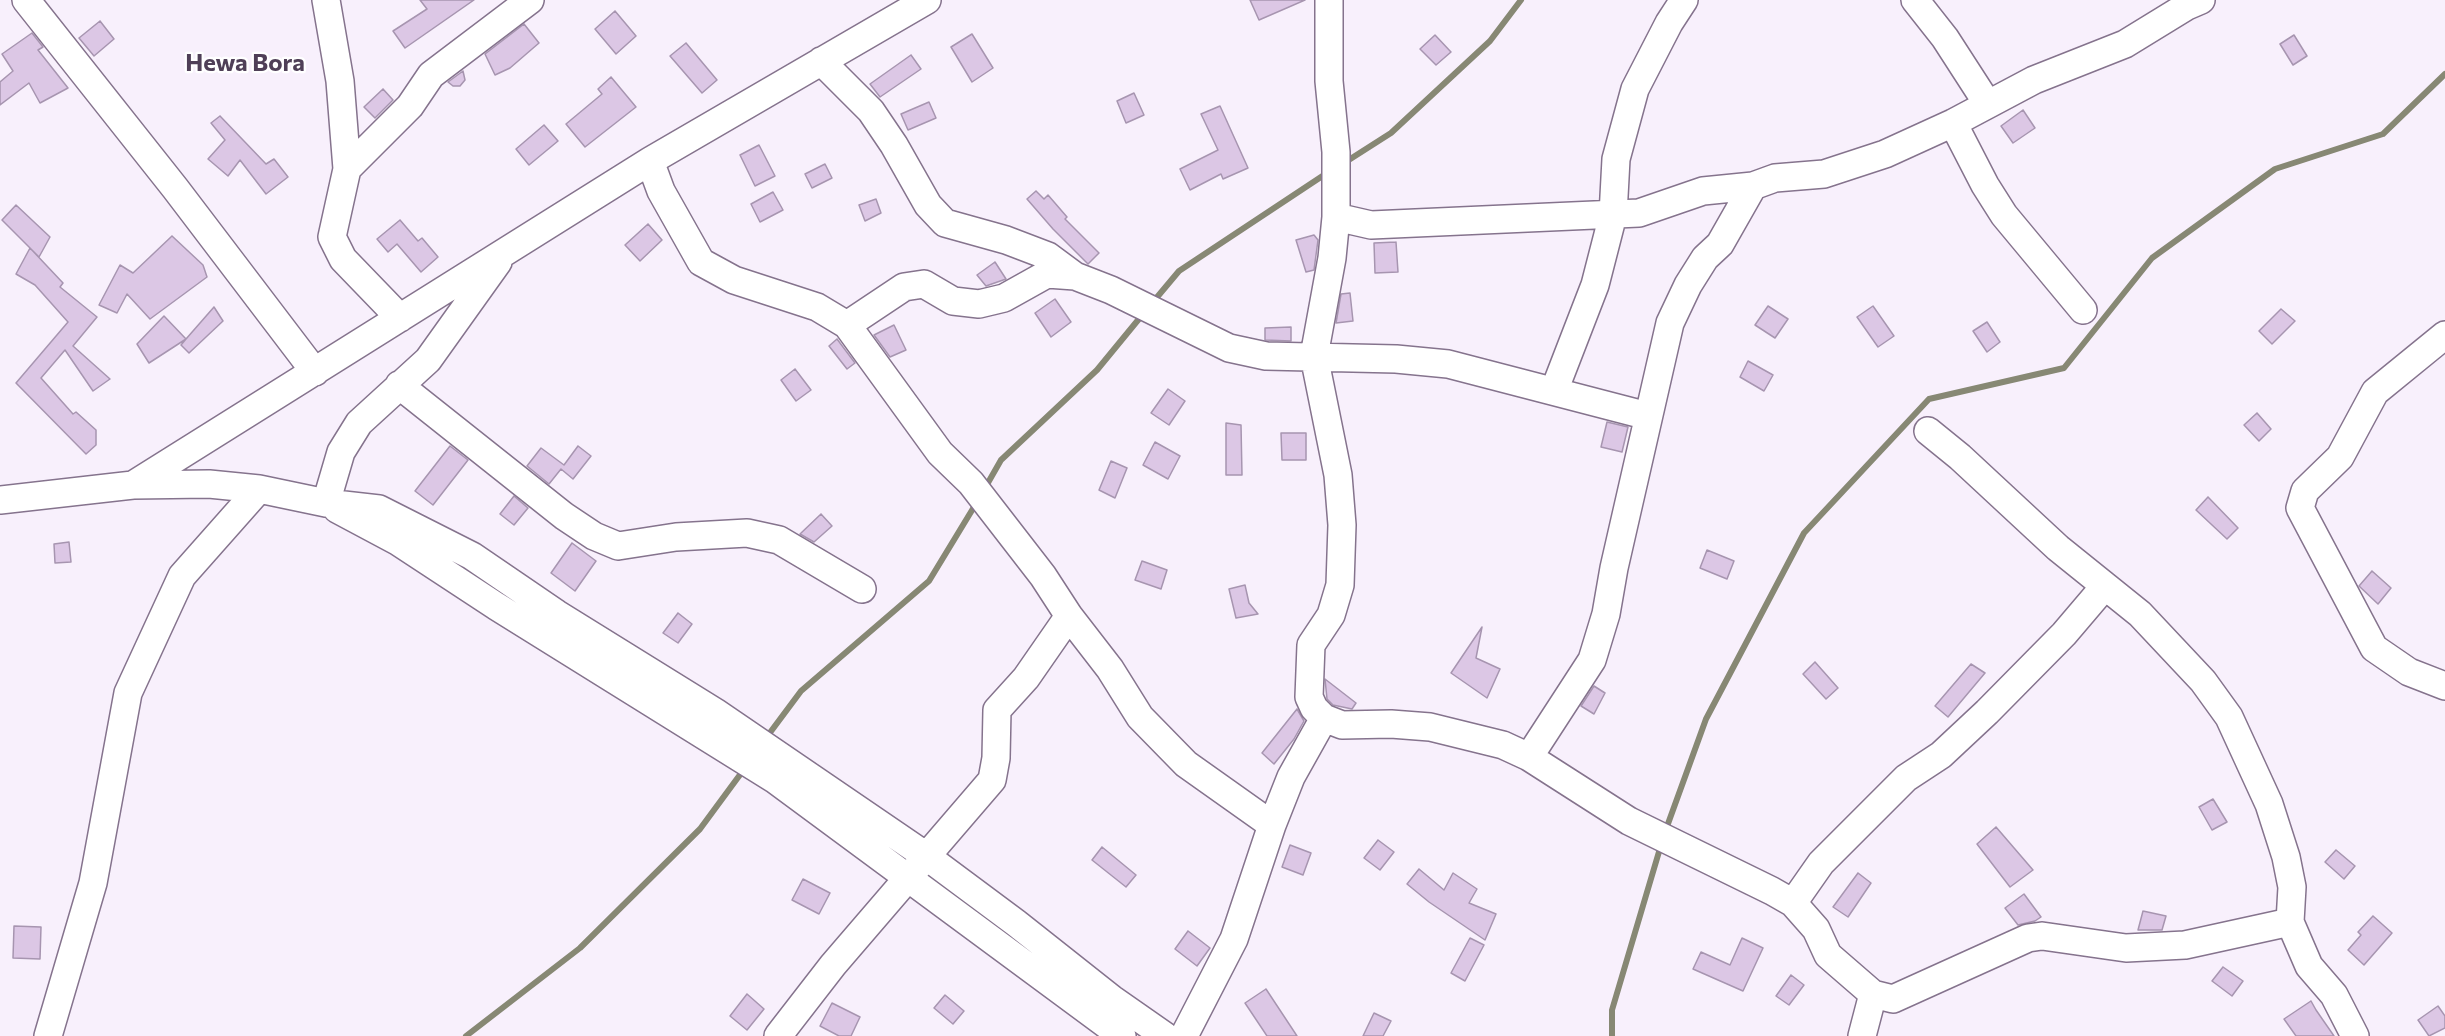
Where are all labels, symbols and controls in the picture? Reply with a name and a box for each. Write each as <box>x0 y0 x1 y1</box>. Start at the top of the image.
district label: Hewa Bora <box>185 49 305 77</box>

